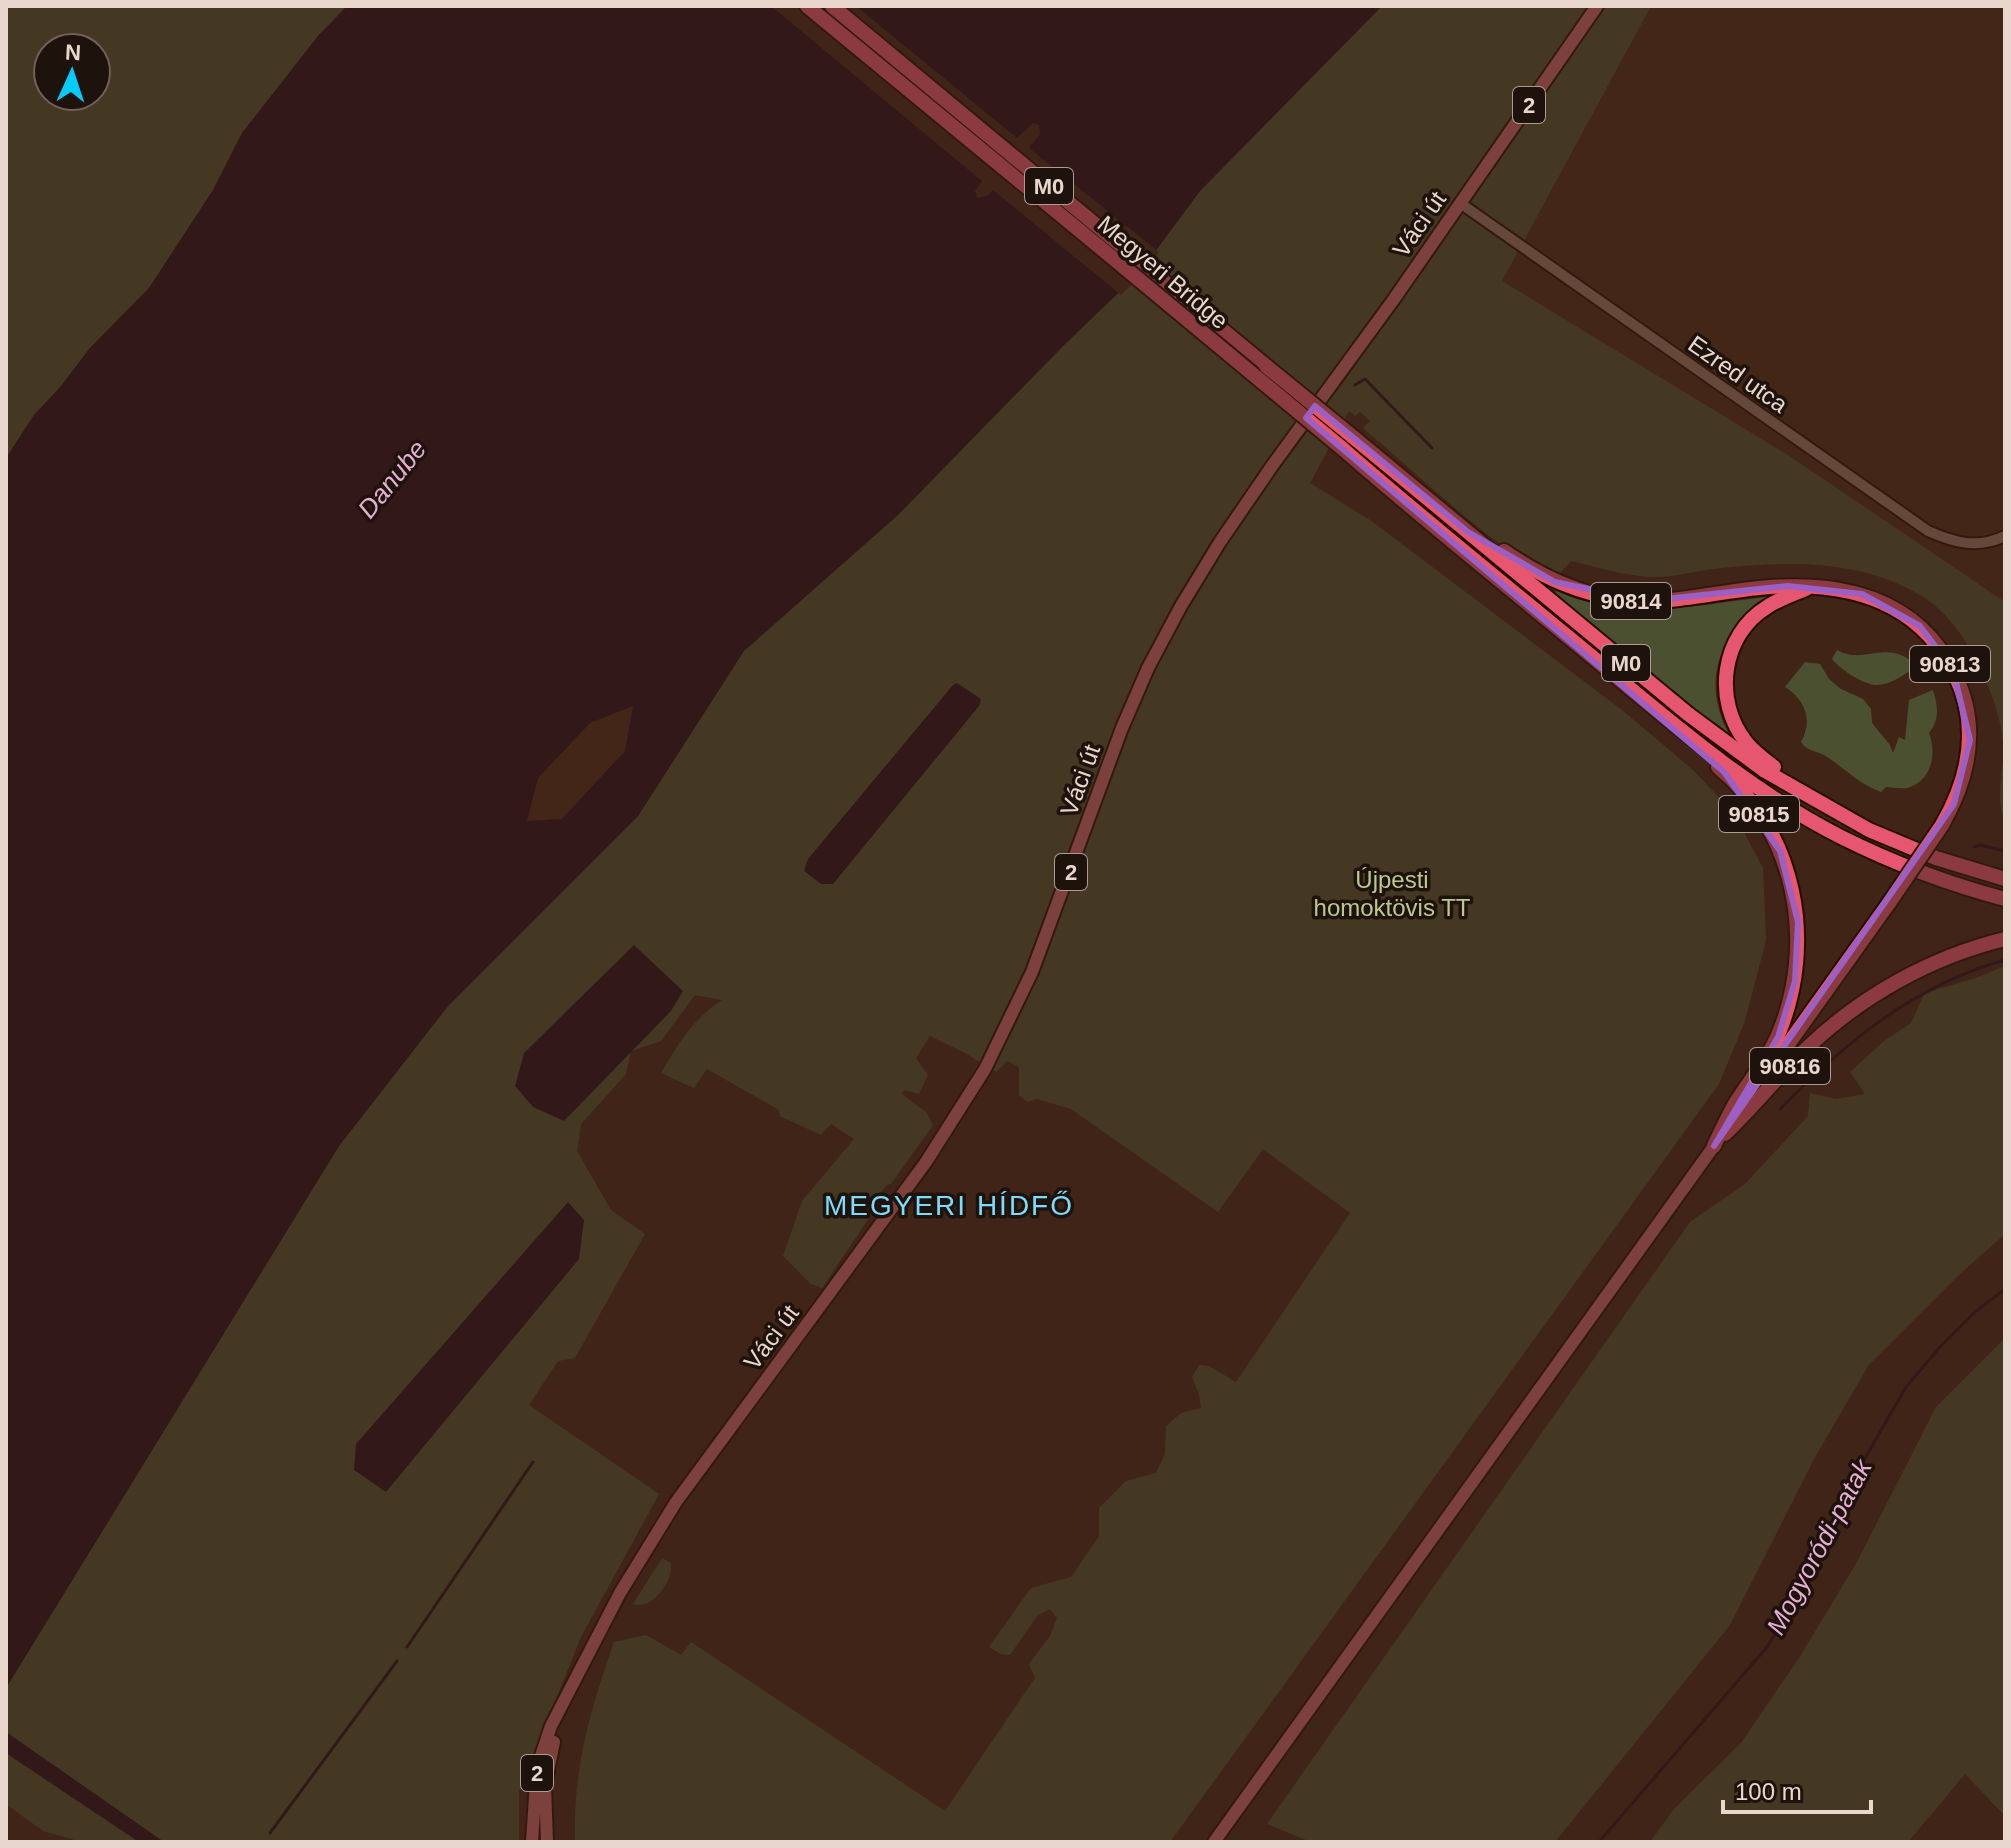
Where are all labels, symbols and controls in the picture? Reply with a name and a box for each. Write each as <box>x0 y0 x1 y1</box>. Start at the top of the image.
north arrow <box>32 32 112 112</box>
text: N <box>64 40 82 65</box>
road number: 2 <box>1513 87 1545 123</box>
road number: M0 <box>1025 168 1073 204</box>
street label: Váci út <box>1387 186 1451 262</box>
street label: Megyeri Bridge <box>1093 210 1233 334</box>
street label: Ezred utca <box>1683 330 1793 418</box>
water label: Danube <box>352 434 432 524</box>
road number: 90814 <box>1591 583 1671 619</box>
road number: M0 <box>1602 645 1650 681</box>
road number: 90813 <box>1910 646 1990 682</box>
street label: Váci út <box>1055 741 1105 819</box>
road number: 90815 <box>1719 796 1799 832</box>
road number: 2 <box>1055 854 1087 890</box>
park label: Újpesti homoktövis TT <box>1314 866 1471 921</box>
road number: 90816 <box>1750 1048 1830 1084</box>
district label: MEGYERI HÍDFŐ <box>824 1190 1074 1221</box>
street label: Váci út <box>738 1299 804 1374</box>
water label: Mogyoródi-patak <box>1760 1453 1879 1640</box>
road number: 2 <box>521 1755 553 1791</box>
scale bar <box>1723 1764 1871 1814</box>
text: 100 m <box>1735 1778 1802 1805</box>

